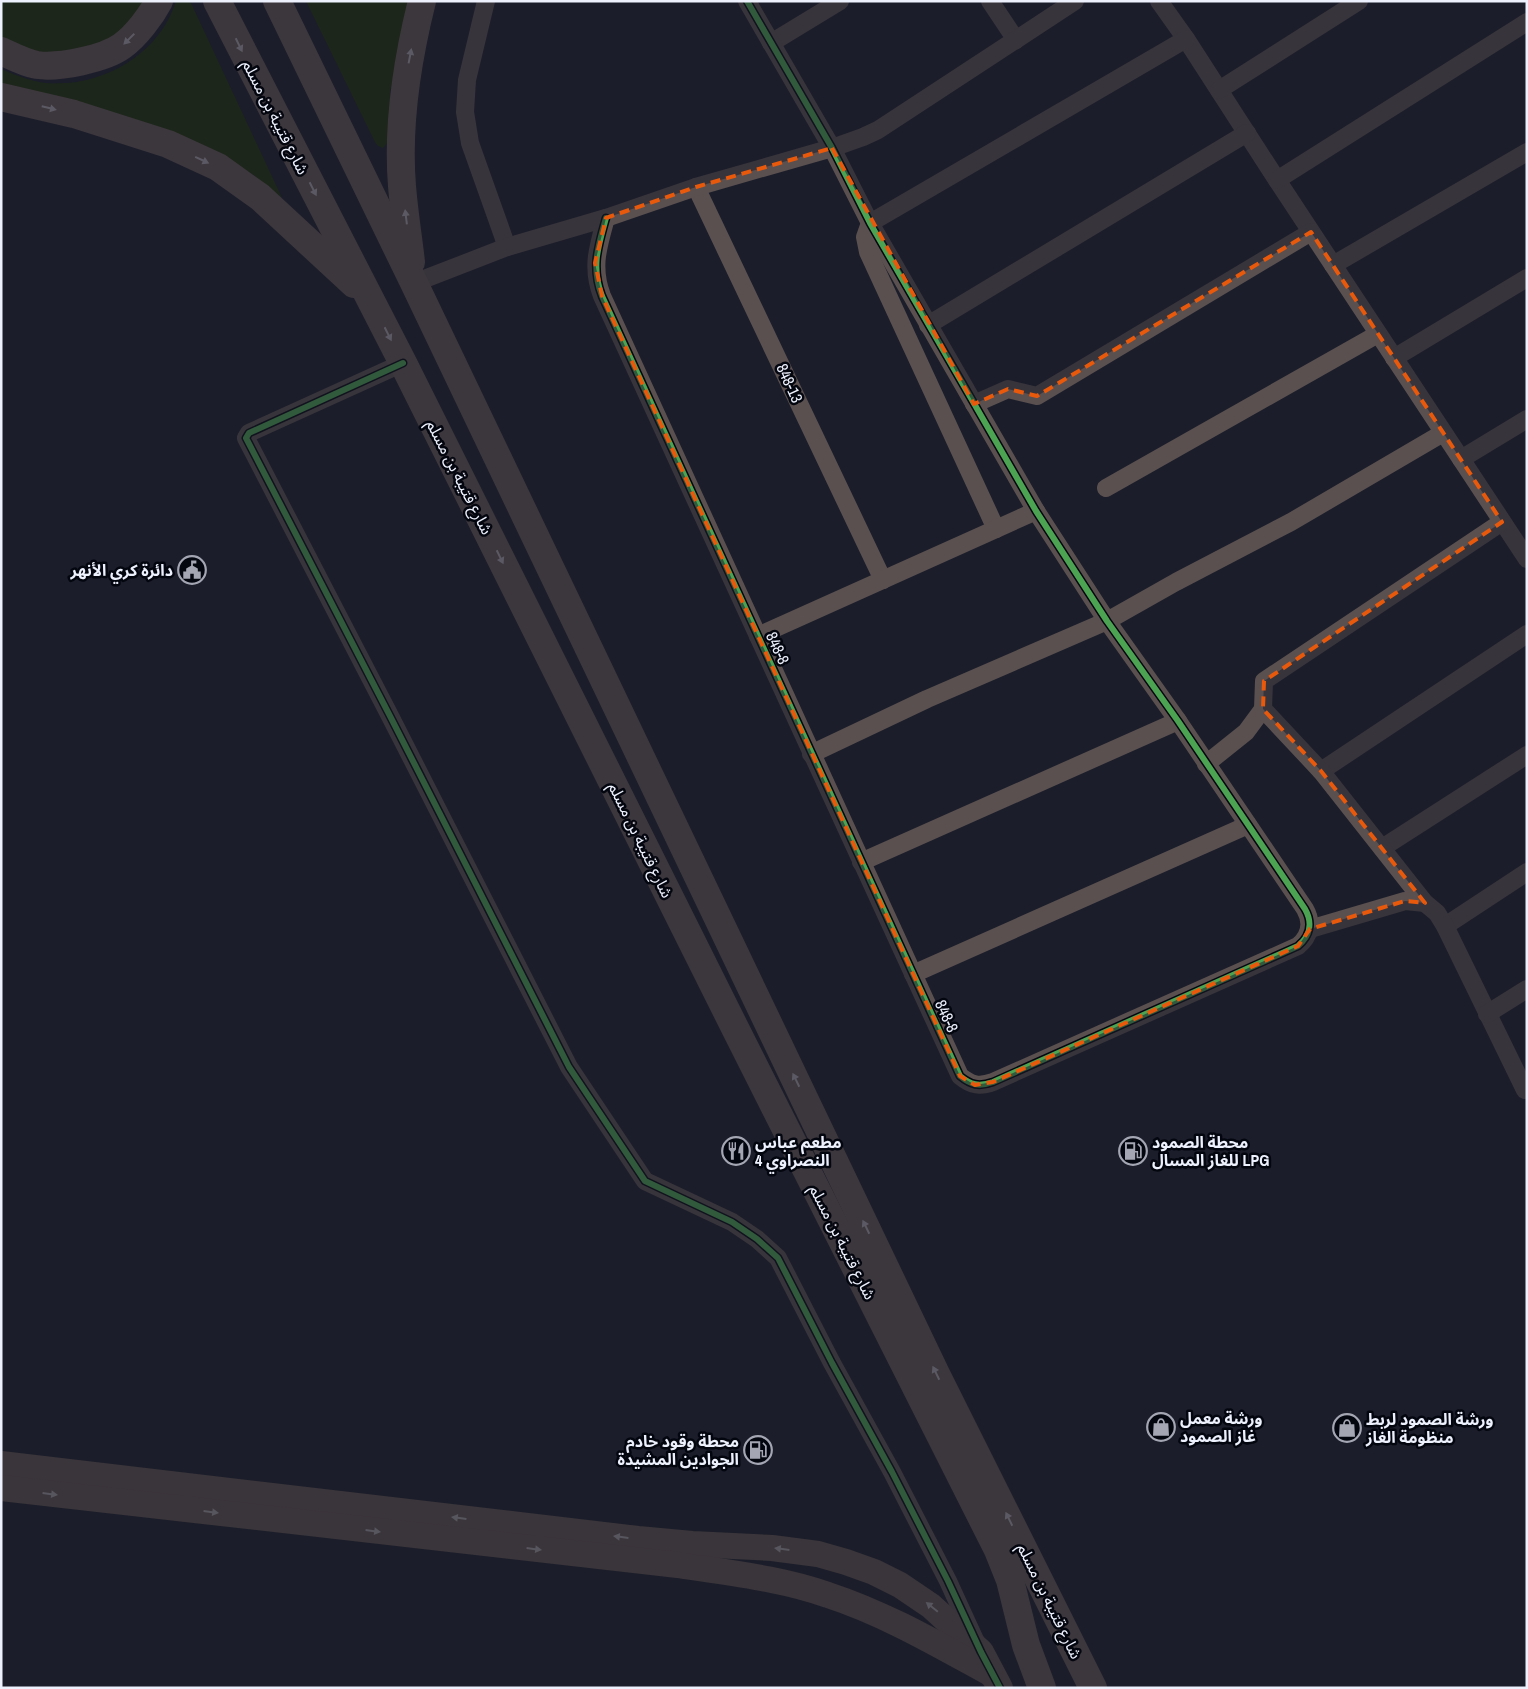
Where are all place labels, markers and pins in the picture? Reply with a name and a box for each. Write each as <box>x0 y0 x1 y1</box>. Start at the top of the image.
public building icon: دائرة كري الأنهر <box>177 555 207 585</box>
place label: دائرة كري الأنهر <box>69 559 173 584</box>
place label: مطعم عباس النصراوي 4 <box>755 1131 842 1174</box>
place label: محطة الصمود للغاز المسال LPG <box>1152 1131 1269 1171</box>
restaurant icon: مطعم عباس النصراوي 4 <box>721 1136 751 1166</box>
fuel station icon: محطة الصمود للغاز المسال LPG <box>1118 1136 1148 1166</box>
place label: ورشة معمل غاز الصمود <box>1180 1407 1263 1447</box>
place label: ورشة الصمود لربط منظومة الغاز <box>1365 1408 1494 1448</box>
shop icon: ورشة معمل غاز الصمود <box>1146 1412 1176 1442</box>
shop icon: ورشة الصمود لربط منظومة الغاز <box>1332 1413 1362 1443</box>
place label: محطة وقود خادم الجوادين المشيدة <box>617 1430 739 1470</box>
fuel station icon: محطة وقود خادم الجوادين المشيدة <box>743 1435 773 1465</box>

